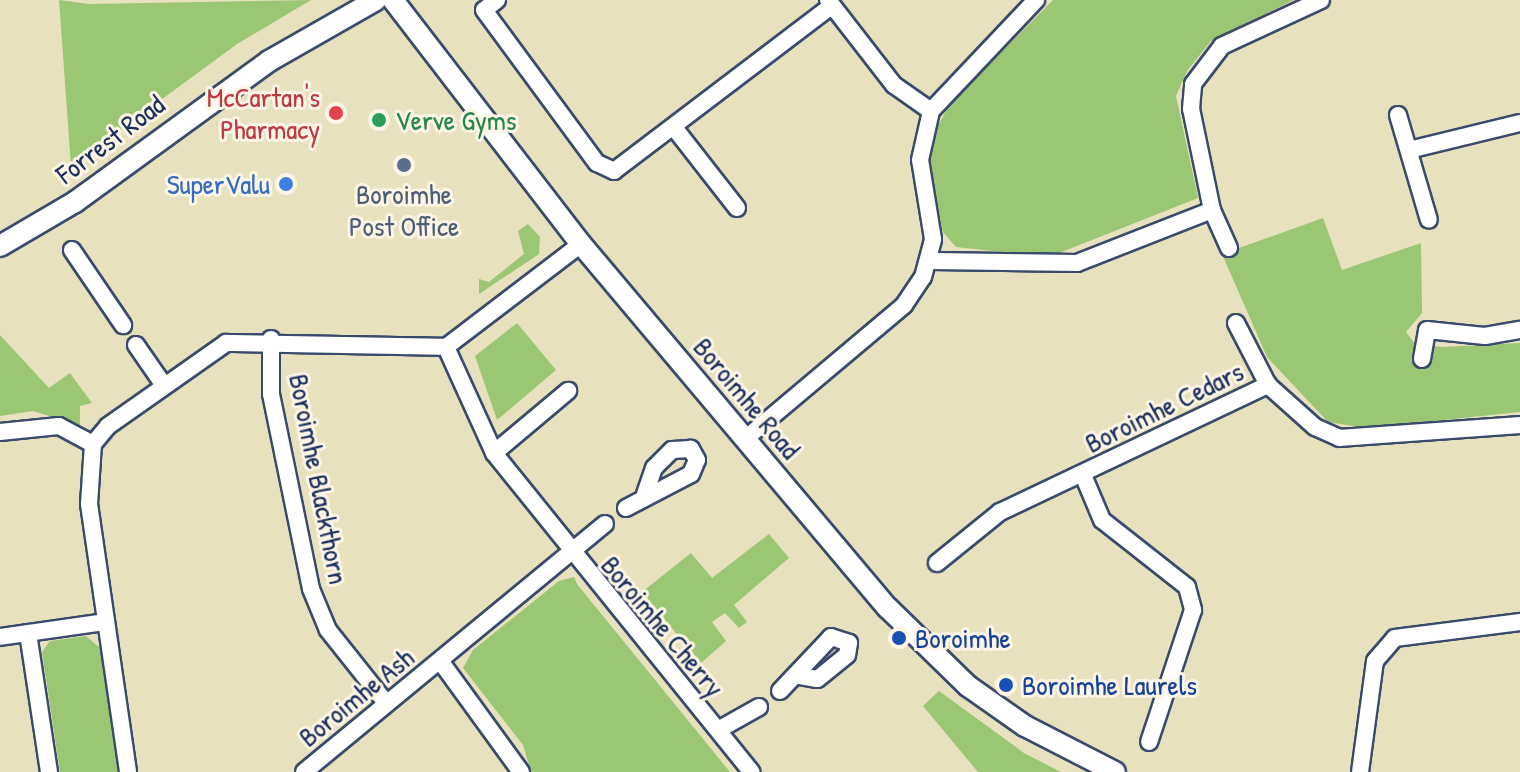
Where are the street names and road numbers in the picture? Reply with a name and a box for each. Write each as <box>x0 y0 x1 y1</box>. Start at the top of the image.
street label: Forrest Road <box>49 87 171 191</box>
street label: Boroimhe Road <box>687 330 807 466</box>
street label: Boroimhe Cedars <box>1079 354 1249 460</box>
street label: Boroimhe Blackthorn <box>282 371 356 587</box>
street label: Boroimhe Cherry <box>594 549 732 703</box>
street label: Boroimhe Ash <box>292 640 420 754</box>

